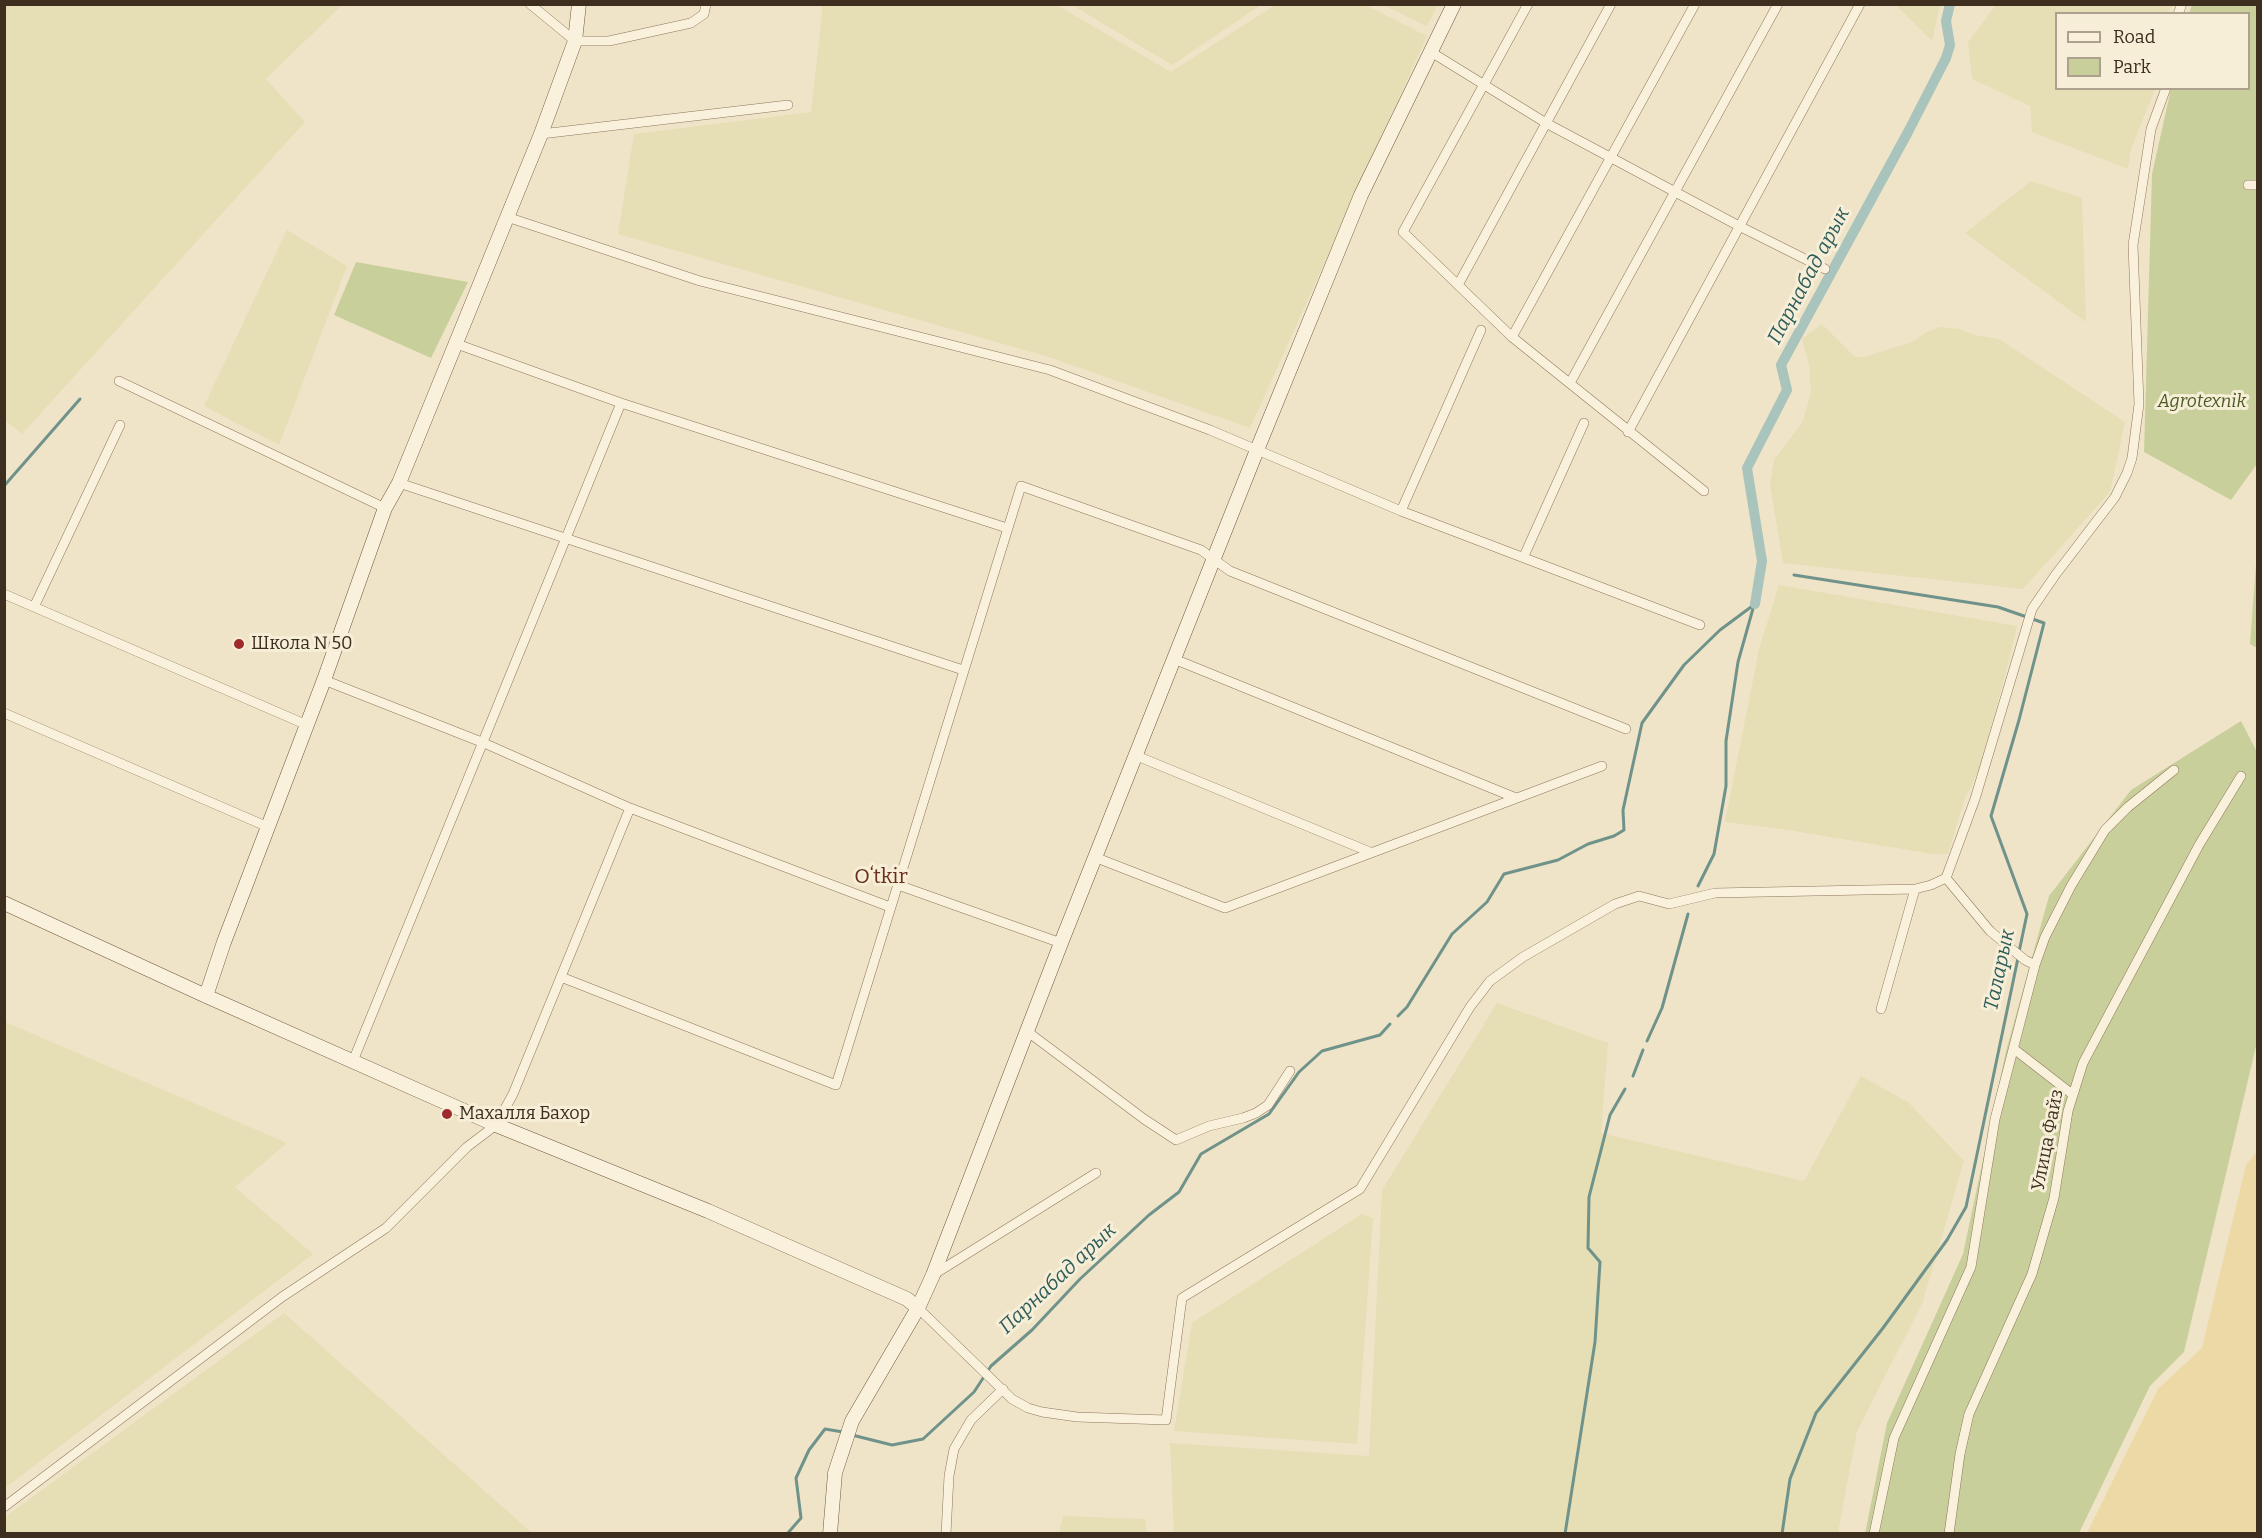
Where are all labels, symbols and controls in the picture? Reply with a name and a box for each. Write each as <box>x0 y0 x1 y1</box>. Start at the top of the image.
legend <box>2055 12 2250 90</box>
text: Road <box>2113 26 2155 48</box>
text: Park <box>2113 56 2151 78</box>
water label: Парнабад арык <box>1763 204 1855 348</box>
park label: Agrotexnik <box>2158 391 2246 413</box>
place label: Школа N 50 <box>251 633 353 655</box>
marker: Школа N 50 <box>232 637 246 651</box>
district label: Oʻtkir <box>854 864 908 890</box>
water label: Таларык <box>1980 927 2020 1013</box>
street label: Улица Файз <box>2028 1087 2068 1193</box>
place label: Махалля Бахор <box>459 1103 590 1125</box>
marker: Махалля Бахор <box>440 1107 454 1121</box>
water label: Парнабад арык <box>994 1219 1122 1339</box>

